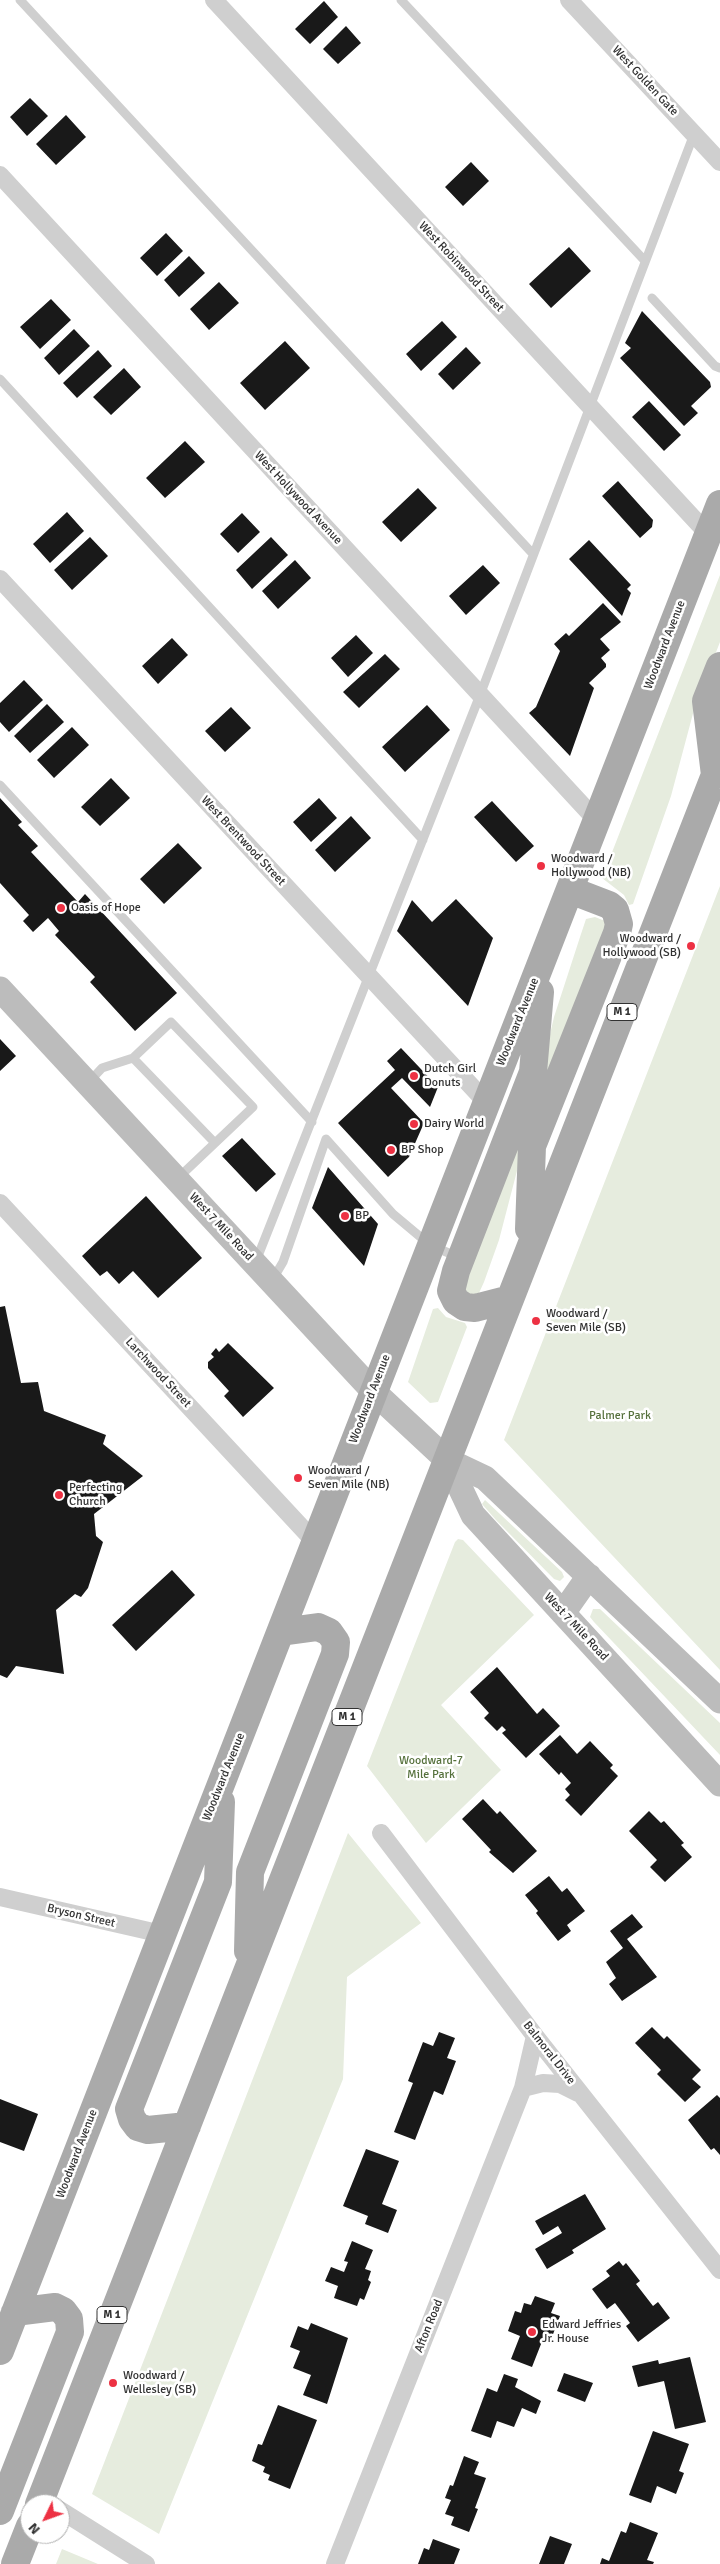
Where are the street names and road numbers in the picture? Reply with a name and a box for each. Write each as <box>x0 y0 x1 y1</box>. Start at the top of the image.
street label: West Golden Gate <box>609 43 681 119</box>
street label: West Robinwood Street <box>415 219 507 315</box>
street label: West Hollywood Avenue <box>251 448 345 548</box>
street label: Woodward Avenue <box>641 599 689 691</box>
street label: West Brentwood Street <box>198 793 288 889</box>
street label: Woodward Avenue <box>494 976 542 1068</box>
road number: M 1 <box>607 1004 637 1020</box>
street label: West 7 Mile Road <box>186 1190 256 1264</box>
street label: Larchwood Street <box>122 1335 194 1411</box>
street label: Woodward Avenue <box>346 1353 394 1445</box>
street label: West 7 Mile Road <box>541 1590 611 1664</box>
road number: M 1 <box>332 1708 362 1725</box>
street label: Woodward Avenue <box>200 1731 248 1823</box>
street label: Bryson Street <box>46 1901 116 1931</box>
street label: Balmoral Drive <box>520 2019 578 2087</box>
street label: Woodward Avenue <box>53 2108 101 2200</box>
street label: Afton Road <box>412 2297 446 2355</box>
road number: M 1 <box>97 2306 127 2324</box>

